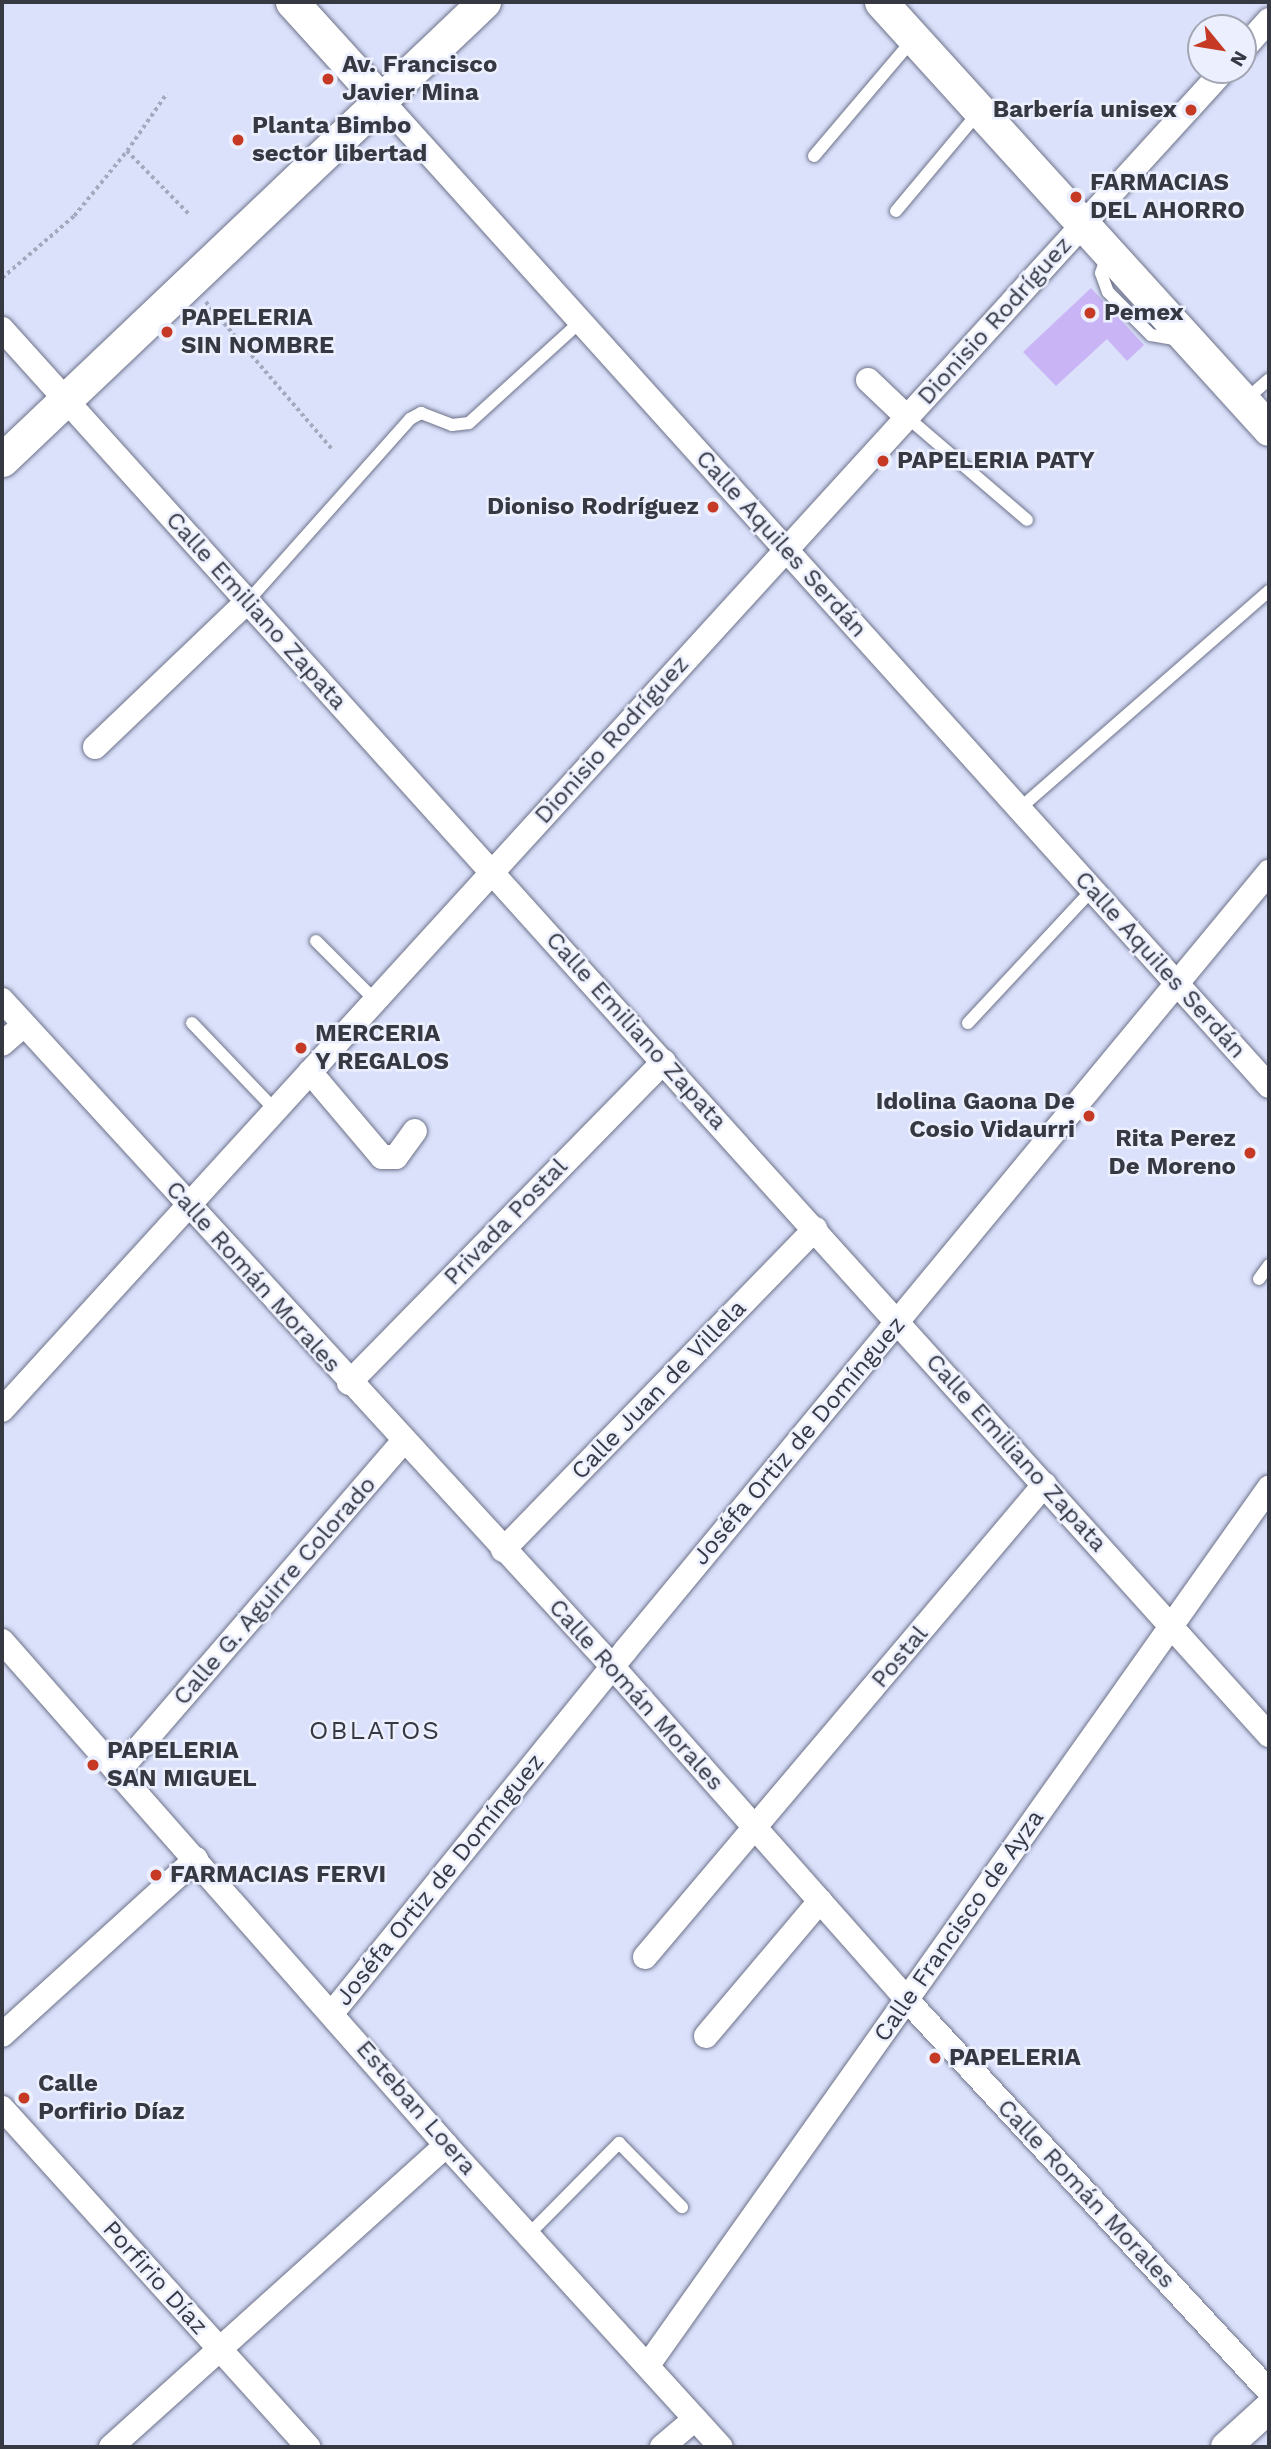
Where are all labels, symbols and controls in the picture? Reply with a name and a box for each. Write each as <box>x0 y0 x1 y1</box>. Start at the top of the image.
north arrow <box>1187 14 1257 84</box>
text: N <box>1225 47 1252 71</box>
place label: Av. Francisco Javier Mina <box>342 51 497 107</box>
marker: Av. Francisco Javier Mina <box>320 71 336 87</box>
place label: Barbería unisex <box>993 96 1177 124</box>
marker: Barbería unisex <box>1183 102 1199 118</box>
place label: Planta Bimbo sector libertad <box>252 112 428 168</box>
marker: Planta Bimbo sector libertad <box>230 132 246 148</box>
place label: FARMACIAS DEL AHORRO <box>1090 169 1246 225</box>
marker: FARMACIAS DEL AHORRO <box>1068 189 1084 205</box>
street label: Dionisio Rodríguez <box>912 231 1078 411</box>
place label: Pemex <box>1104 299 1184 327</box>
place label: PAPELERIA SIN NOMBRE <box>181 304 334 360</box>
marker: Pemex <box>1082 305 1098 321</box>
marker: PAPELERIA SIN NOMBRE <box>159 324 175 340</box>
street label: Calle Aquiles Serdán <box>689 444 873 644</box>
place label: PAPELERIA PATY <box>897 447 1095 475</box>
marker: PAPELERIA PATY <box>875 453 891 469</box>
place label: Dioniso Rodríguez <box>487 493 699 521</box>
marker: Dioniso Rodríguez <box>705 499 721 515</box>
street label: Calle Emiliano Zapata <box>159 506 353 716</box>
street label: Dionisio Rodríguez <box>529 650 695 830</box>
street label: Calle Aquiles Serdán <box>1068 865 1252 1065</box>
street label: Calle Emiliano Zapata <box>539 926 733 1136</box>
place label: MERCERIA Y REGALOS <box>315 1020 450 1076</box>
marker: MERCERIA Y REGALOS <box>293 1040 309 1056</box>
place label: Idolina Gaona De Cosio Vidaurri <box>875 1088 1075 1144</box>
marker: Idolina Gaona De Cosio Vidaurri <box>1081 1108 1097 1124</box>
place label: Rita Perez De Moreno <box>1109 1125 1236 1181</box>
marker: Rita Perez De Moreno <box>1242 1145 1258 1161</box>
street label: Privada Postal <box>438 1152 574 1292</box>
street label: Calle Román Morales <box>159 1175 347 1379</box>
street label: Calle Juan de Villela <box>565 1294 753 1486</box>
street label: Joséfa Ortiz de Domínguez <box>686 1311 912 1571</box>
street label: Calle Emiliano Zapata <box>919 1348 1113 1558</box>
street label: Calle G. Aguirre Colorado <box>167 1470 383 1712</box>
street label: Calle Román Morales <box>542 1593 730 1797</box>
street label: Postal <box>866 1620 934 1694</box>
district label: OBLATOS <box>310 1715 440 1747</box>
place label: PAPELERIA SAN MIGUEL <box>107 1737 257 1793</box>
street label: Joséfa Ortiz de Domínguez <box>329 1748 551 2012</box>
marker: PAPELERIA SAN MIGUEL <box>85 1757 101 1773</box>
street label: Calle Francisco de Ayza <box>868 1804 1050 2048</box>
place label: FARMACIAS FERVI <box>170 1861 386 1889</box>
marker: FARMACIAS FERVI <box>148 1867 164 1883</box>
street label: Esteban Loera <box>350 2035 482 2181</box>
place label: PAPELERIA <box>949 2044 1081 2072</box>
marker: PAPELERIA <box>927 2050 943 2066</box>
place label: Calle Porfirio Díaz <box>38 2070 185 2126</box>
marker: Calle Porfirio Díaz <box>16 2090 32 2106</box>
street label: Calle Román Morales <box>991 2094 1181 2294</box>
street label: Porfirio Díaz <box>96 2215 214 2341</box>

